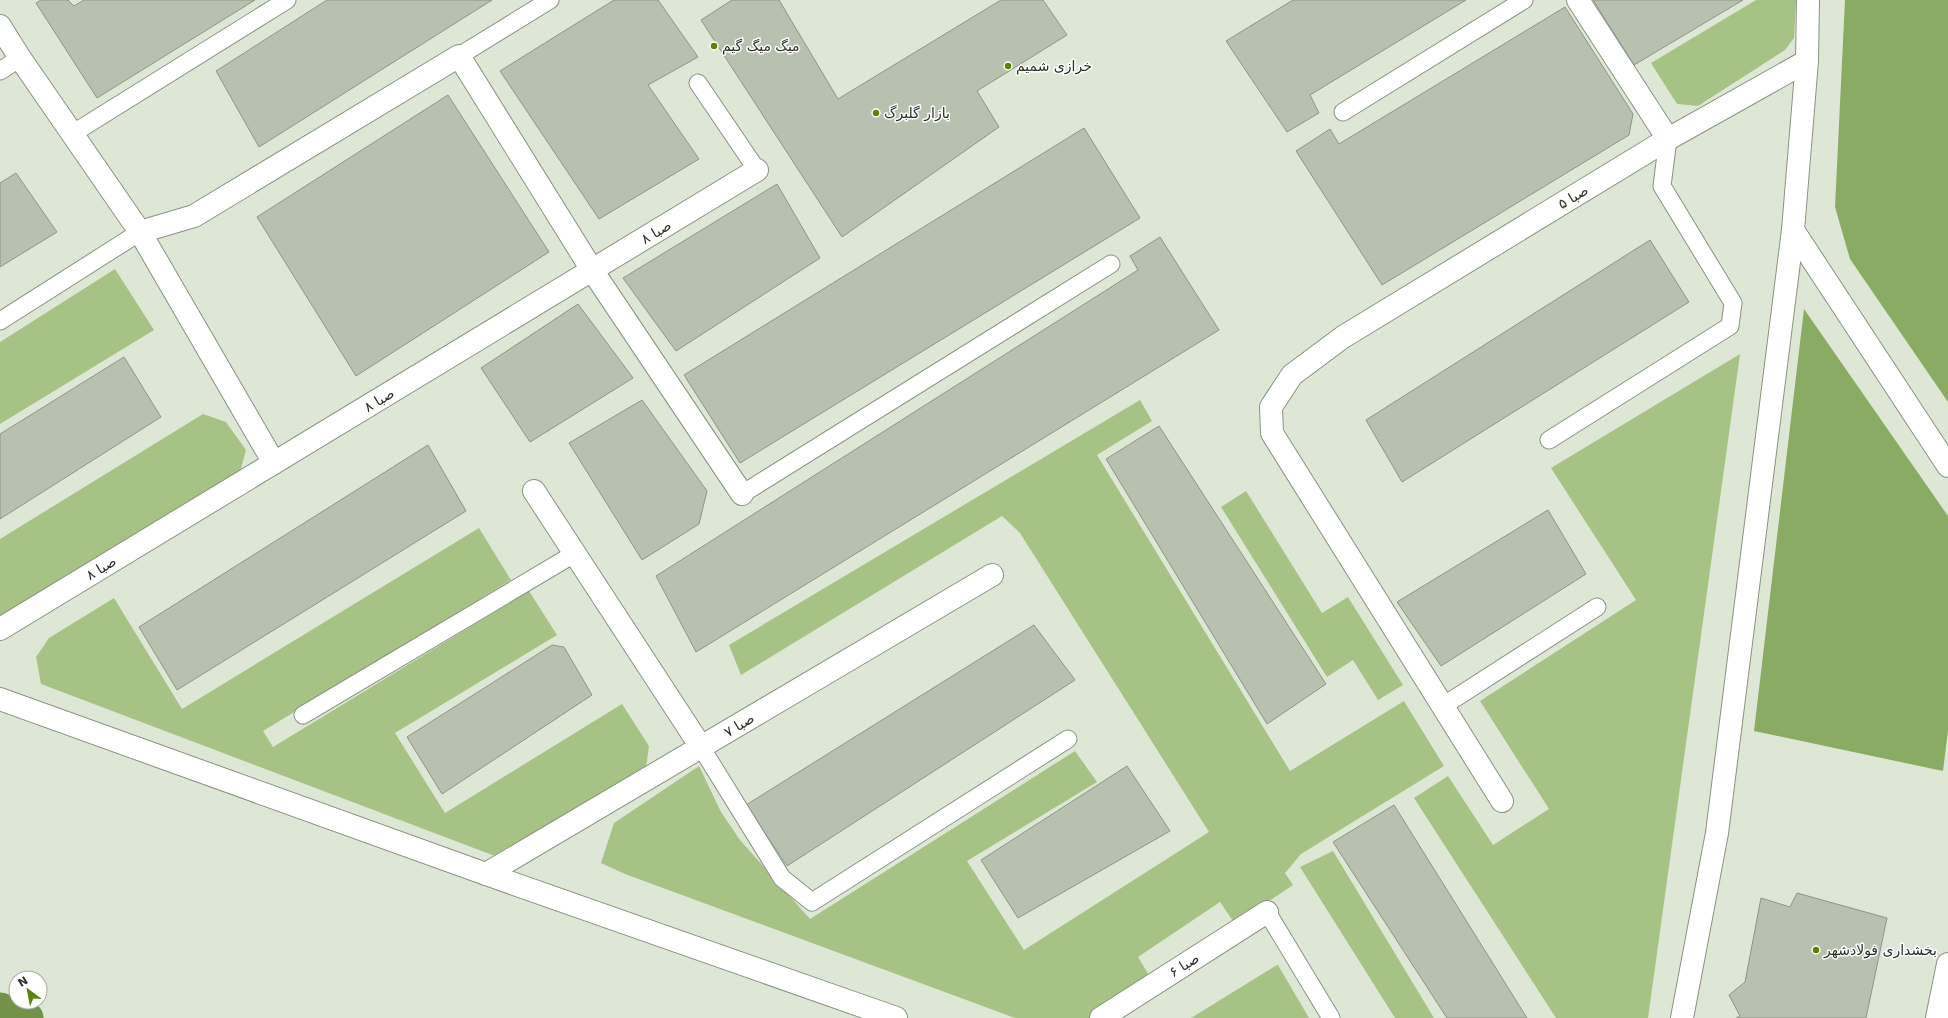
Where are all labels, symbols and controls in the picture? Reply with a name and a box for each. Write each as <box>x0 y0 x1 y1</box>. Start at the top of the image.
place label: میگ میگ گیم <box>722 38 800 55</box>
marker: میگ میگ گیم <box>709 41 719 51</box>
place label: خرازی شمیم <box>1016 58 1092 75</box>
marker: خرازی شمیم <box>1003 61 1013 71</box>
place label: بازار گلبرگ <box>884 104 950 122</box>
marker: بازار گلبرگ <box>871 108 881 118</box>
street label: صبا ۵ <box>1555 182 1591 212</box>
street label: صبا ۸ <box>638 217 674 247</box>
street label: صبا ۸ <box>361 385 397 415</box>
street label: صبا ۸ <box>83 553 119 583</box>
street label: صبا ۷ <box>721 710 757 740</box>
place label: بخشداری فولادشهر <box>1823 942 1937 959</box>
marker: بخشداری فولادشهر <box>1811 945 1821 955</box>
street label: صبا ۶ <box>1166 950 1202 980</box>
north arrow <box>8 970 48 1010</box>
text: N <box>16 974 30 990</box>

